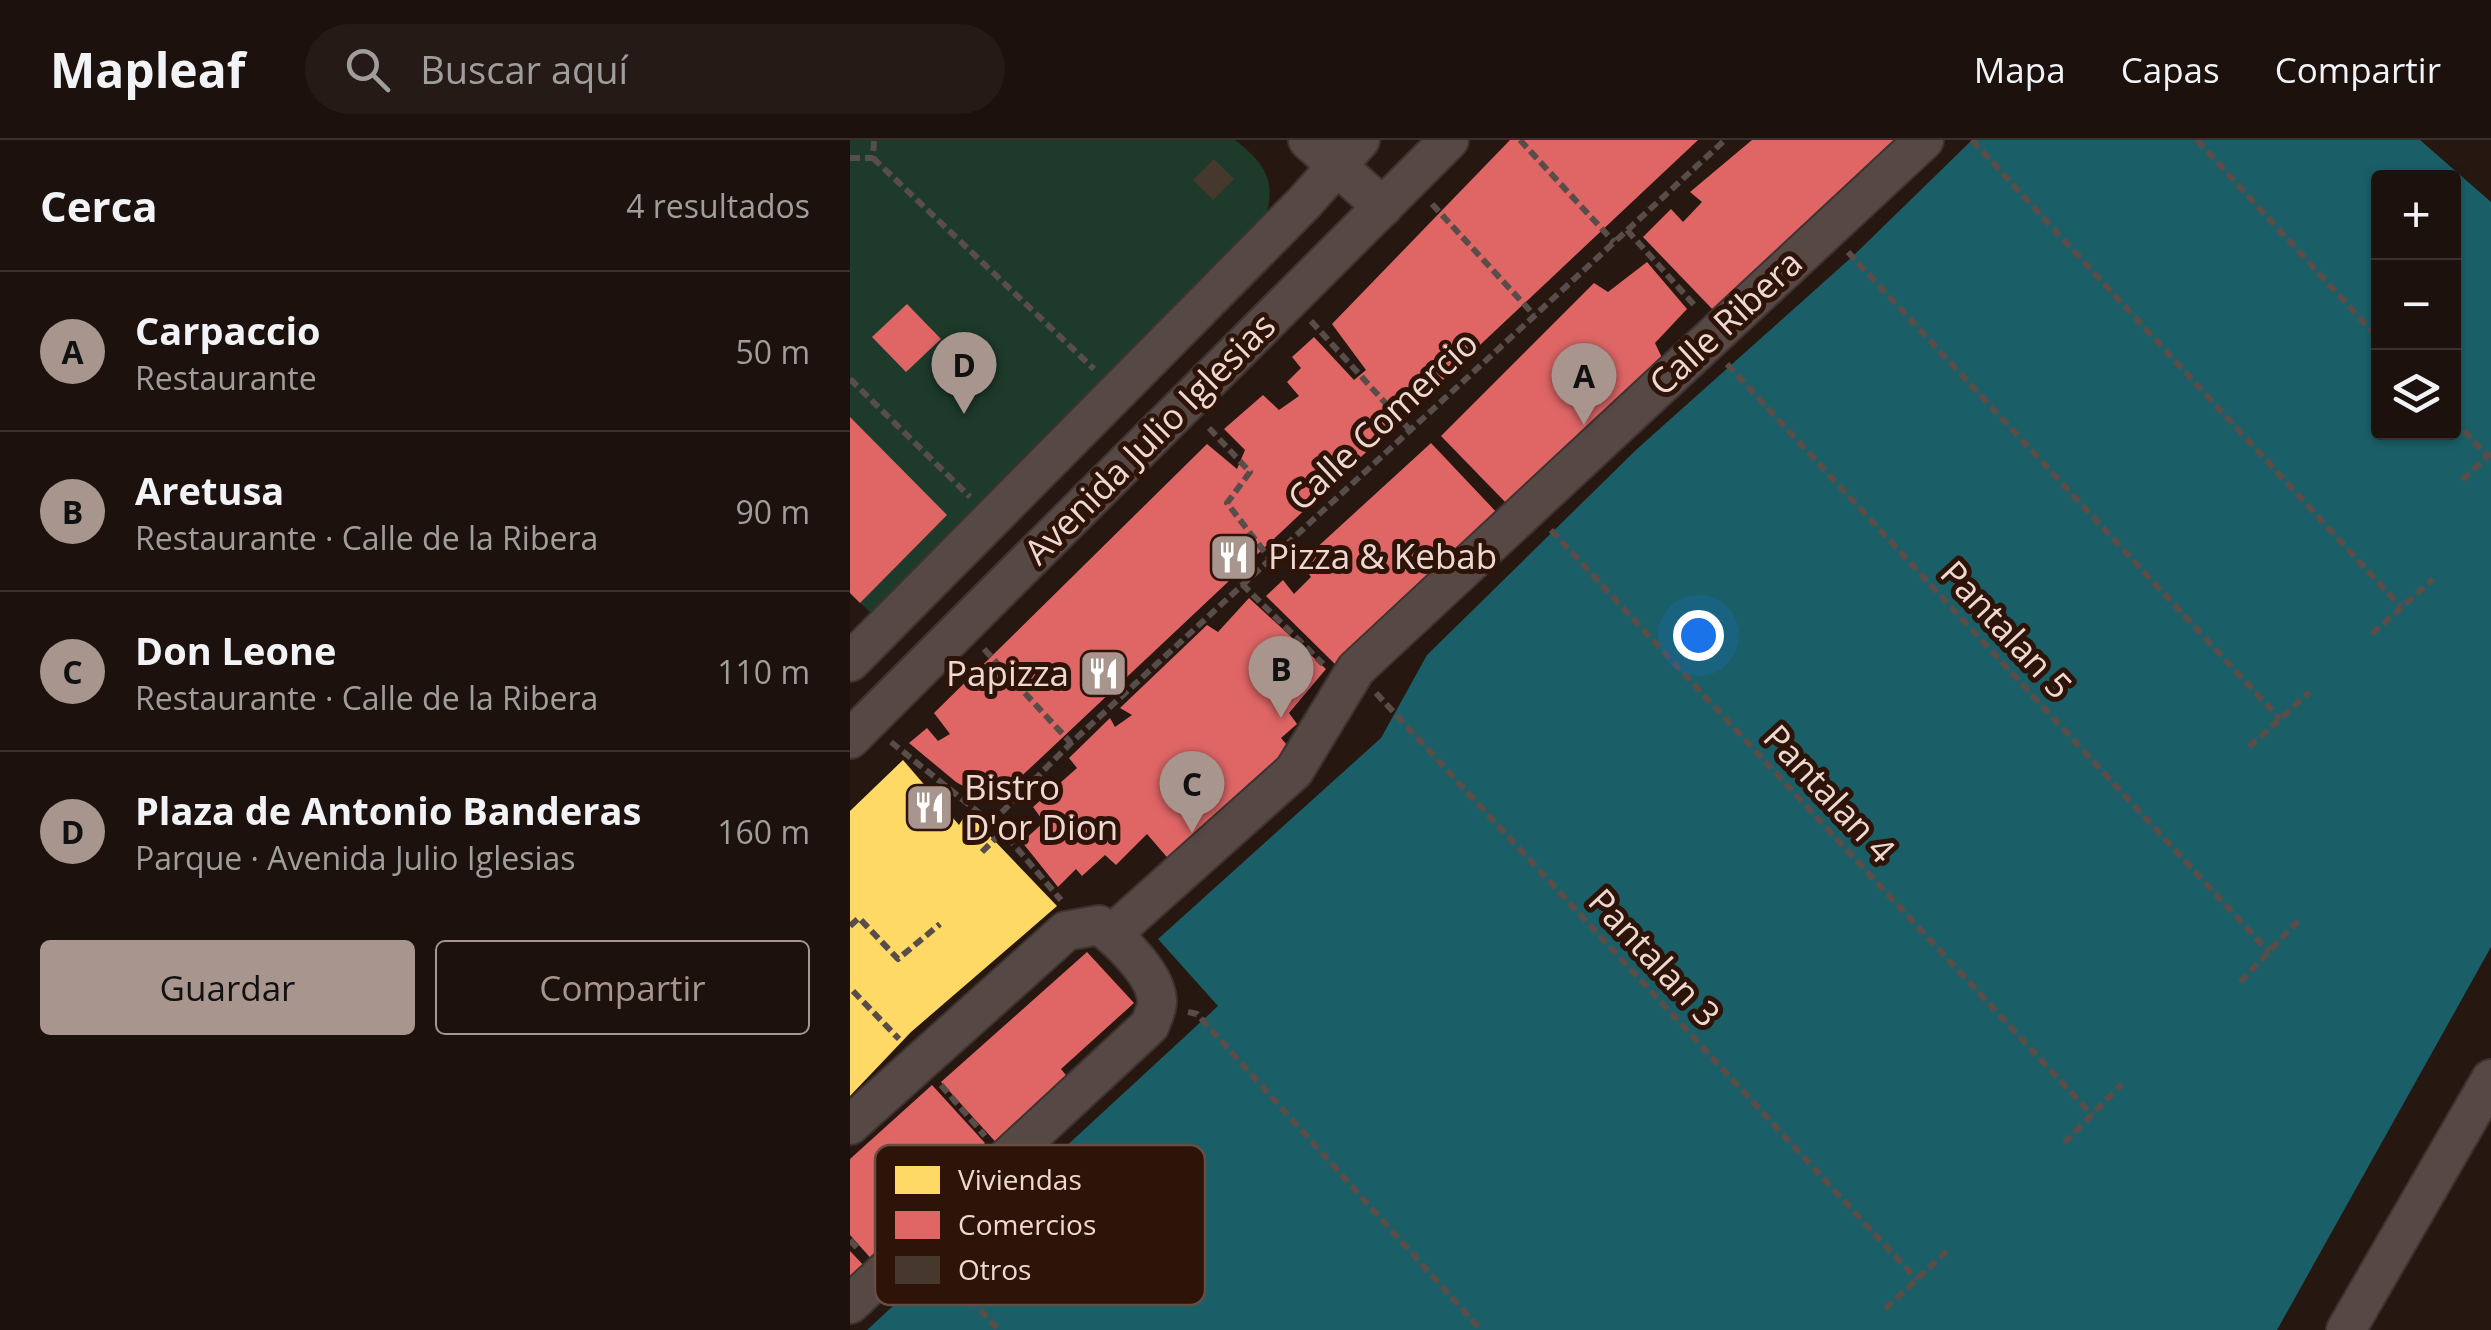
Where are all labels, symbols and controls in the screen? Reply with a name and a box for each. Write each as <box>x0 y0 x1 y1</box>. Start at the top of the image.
search box <box>305 24 1005 114</box>
text: Mapleaf <box>50 37 245 102</box>
icon: search <box>340 42 395 97</box>
text: Buscar aquí <box>420 43 628 95</box>
text: Mapa <box>1974 46 2066 93</box>
text: Capas <box>2121 46 2220 93</box>
text: Compartir <box>2275 46 2441 93</box>
map controls <box>2371 170 2461 440</box>
button: + <box>2371 170 2461 260</box>
text: Cerca <box>40 177 158 234</box>
text: 4 resultados <box>626 184 810 227</box>
street label: Calle Ribera <box>1638 239 1812 405</box>
button: − <box>2371 260 2461 350</box>
street label: Avenida Julio Iglesias <box>1013 302 1285 574</box>
text: Carpaccio <box>135 304 321 356</box>
street label: Calle Comercio <box>1277 320 1487 520</box>
text: A <box>61 330 84 373</box>
text: 50 m <box>735 330 810 373</box>
pin: D <box>932 332 996 414</box>
pin: A <box>1552 342 1616 425</box>
button: layers <box>2371 350 2461 440</box>
text: Restaurante <box>135 356 317 399</box>
text: Aretusa <box>135 464 284 516</box>
text: B <box>62 490 83 533</box>
text: 90 m <box>735 490 810 533</box>
text: Restaurante · Calle de la Ribera <box>135 516 598 559</box>
restaurant icon: Pizza & Kebab <box>1207 531 1259 583</box>
place label: Pizza & Kebab <box>1268 532 1497 579</box>
street label: Pantalan 5 <box>1931 550 2083 708</box>
your location <box>1673 610 1724 661</box>
text: Don Leone <box>135 624 336 676</box>
pin: B <box>1248 636 1314 718</box>
restaurant icon: Papizza <box>1078 648 1130 700</box>
place label: Papizza <box>946 649 1069 696</box>
text: C <box>62 650 83 693</box>
text: 110 m <box>717 650 810 693</box>
text: Restaurante · Calle de la Ribera <box>135 676 598 719</box>
street label: Pantalan 4 <box>1754 714 1906 872</box>
pin: C <box>1160 750 1224 833</box>
place label: Bistro D'or Dion <box>964 763 1118 850</box>
restaurant icon: Bistro D'or Dion <box>903 782 955 834</box>
text: Plaza de Antonio Banderas <box>135 784 641 836</box>
text: D <box>61 810 84 853</box>
text: 160 m <box>717 810 810 853</box>
text: Parque · Avenida Julio Iglesias <box>135 836 576 879</box>
street label: Pantalan 3 <box>1579 878 1731 1036</box>
button: Guardar <box>40 940 415 1035</box>
button: Compartir <box>435 940 810 1035</box>
legend <box>875 1145 1205 1305</box>
text: Viviendas <box>958 1160 1082 1198</box>
text: Comercios <box>958 1205 1096 1243</box>
text: Otros <box>958 1250 1031 1288</box>

